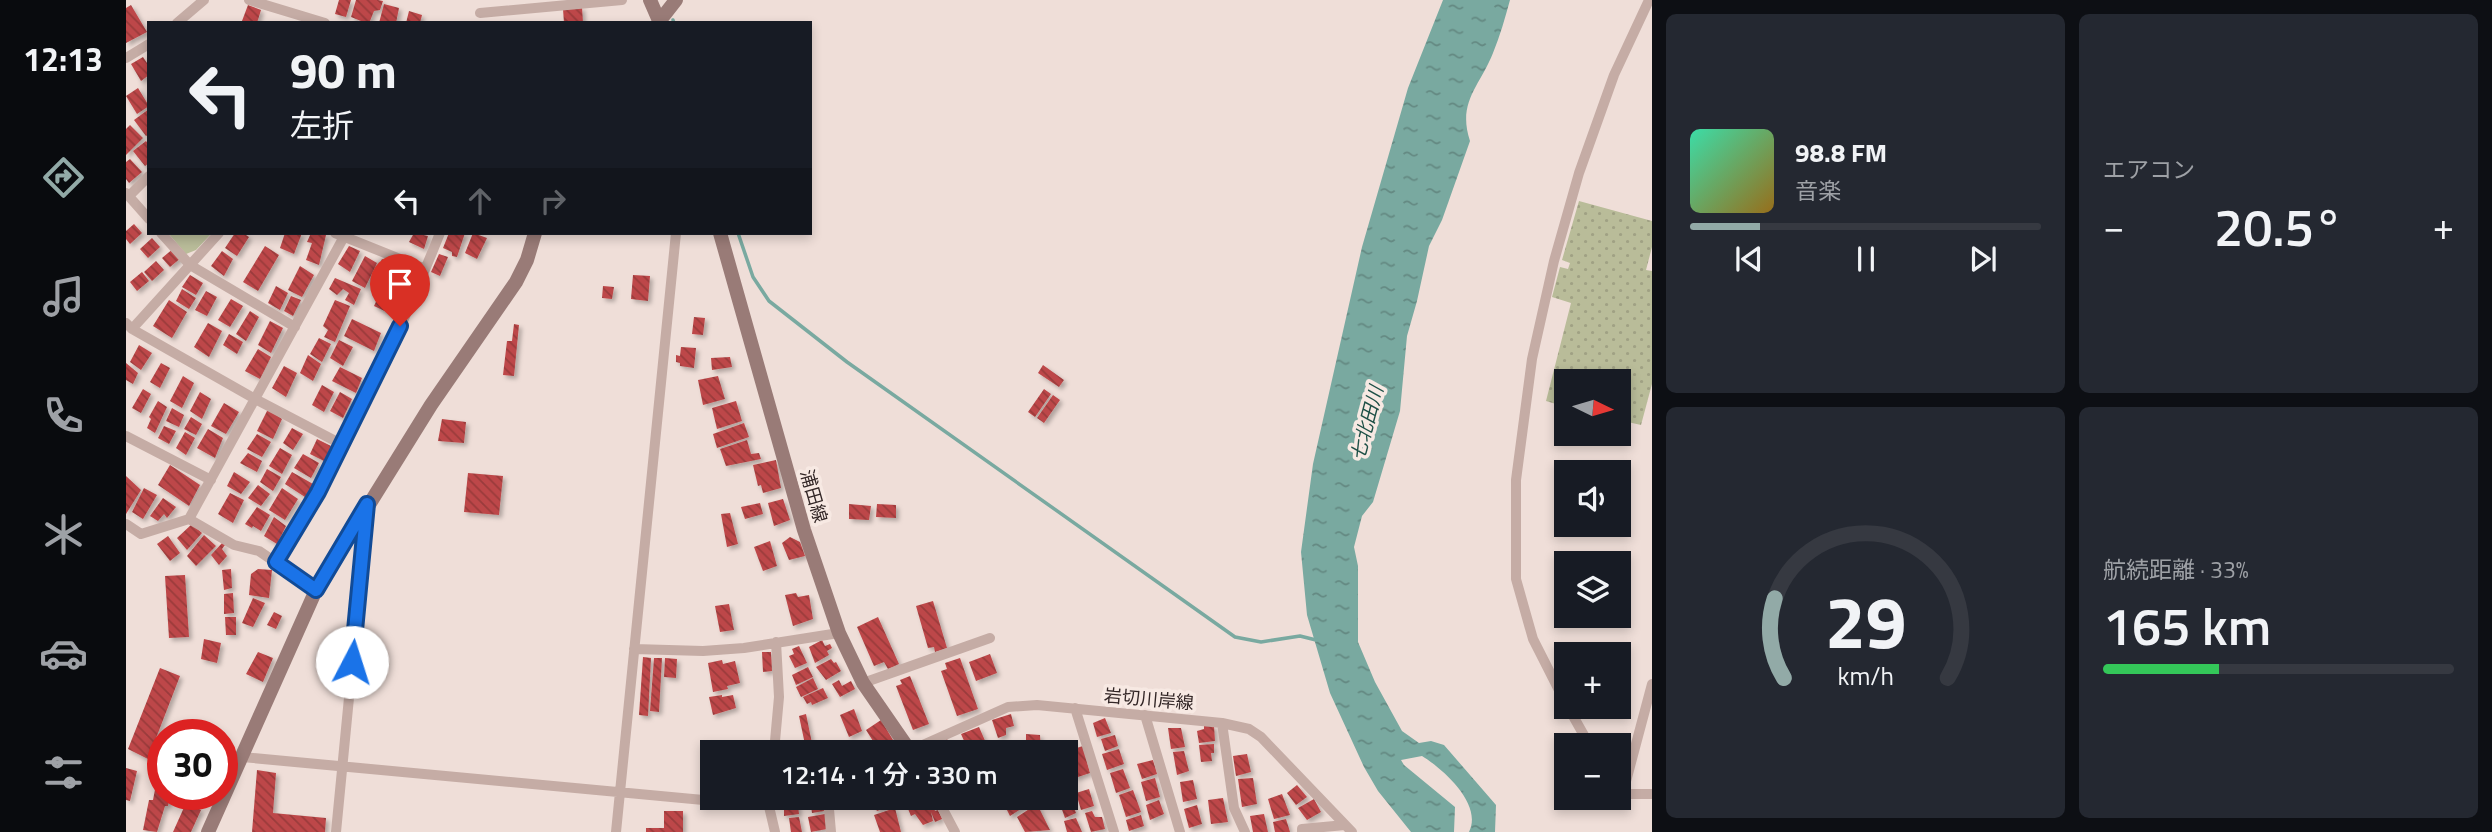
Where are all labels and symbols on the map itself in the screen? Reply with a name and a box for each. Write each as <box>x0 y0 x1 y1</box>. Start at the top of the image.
pin <box>370 254 430 326</box>
north arrow <box>1554 369 1631 446</box>
water label: 七北田川 <box>1342 381 1390 463</box>
street label: 浦田線 <box>794 466 834 526</box>
position arrow <box>315 625 389 699</box>
street label: 岩切川岸線 <box>1103 682 1195 716</box>
speed limit sign: 30 <box>147 719 238 810</box>

